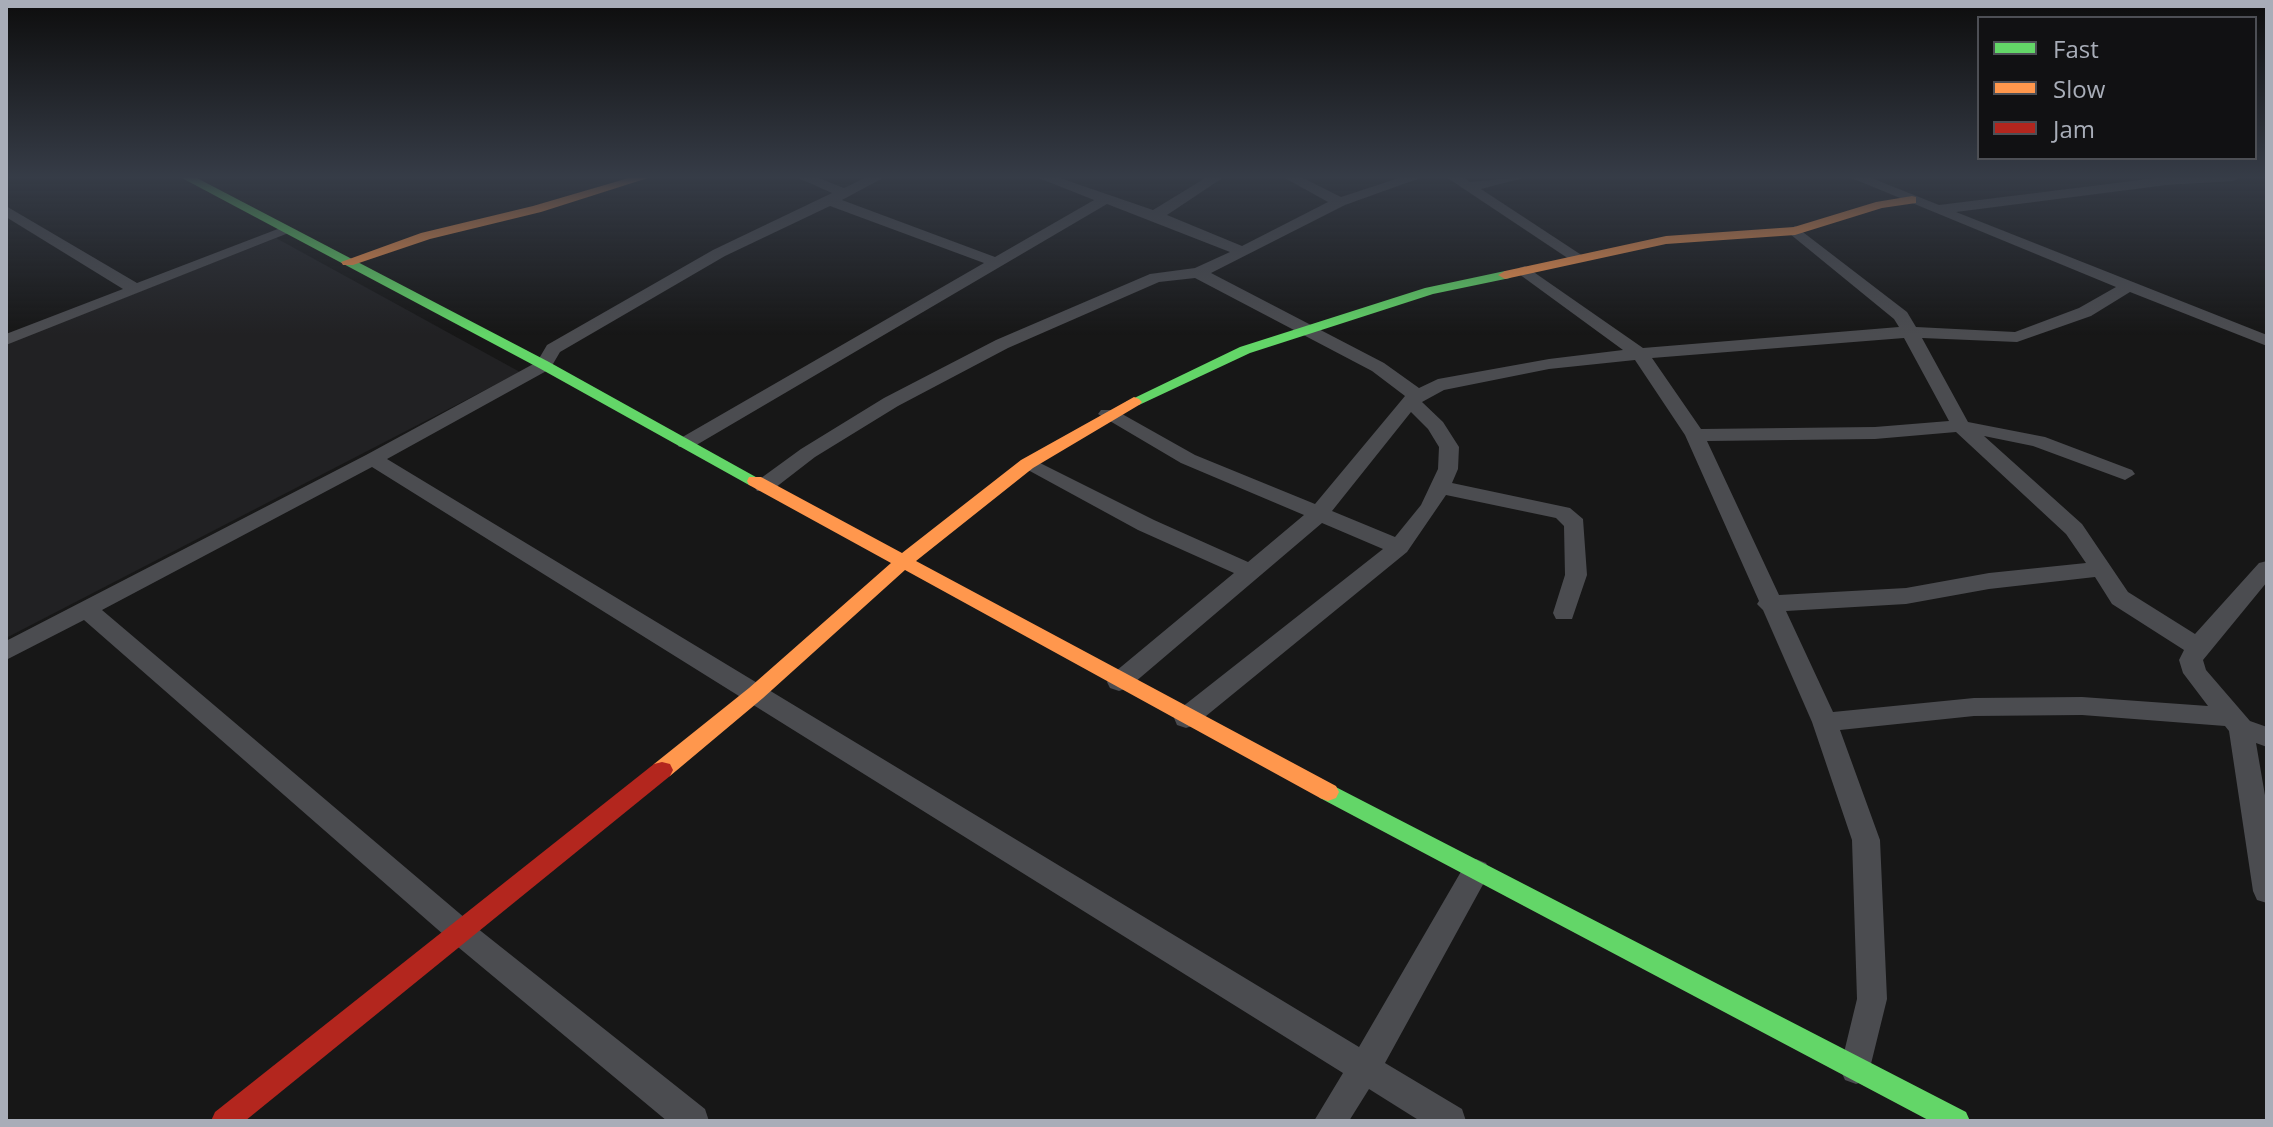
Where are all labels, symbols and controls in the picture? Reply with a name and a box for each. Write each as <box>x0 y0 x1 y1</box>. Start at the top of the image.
legend <box>1977 16 2257 160</box>
text: Fast <box>2053 32 2099 65</box>
text: Slow <box>2053 72 2105 105</box>
text: Jam <box>2053 112 2095 145</box>

